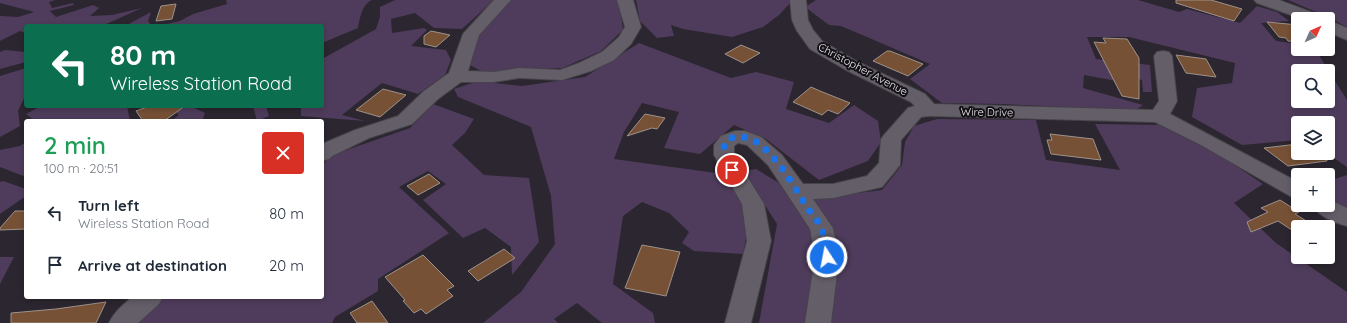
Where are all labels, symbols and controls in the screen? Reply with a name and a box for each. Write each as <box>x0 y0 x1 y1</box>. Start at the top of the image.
north arrow <box>1291 12 1335 56</box>
map controls <box>1291 12 1335 264</box>
text: 80 m <box>110 37 176 72</box>
street label: Christopher Avenue <box>816 39 910 99</box>
icon: left <box>44 40 96 92</box>
button: search <box>1291 64 1335 108</box>
text: Wireless Station Road <box>110 72 292 95</box>
street label: Wire Drive <box>961 105 1013 119</box>
button: layers <box>1291 116 1335 160</box>
text: 2 min <box>44 130 106 160</box>
button: close <box>262 132 304 174</box>
pin <box>715 153 749 187</box>
icon: arrive <box>721 159 743 181</box>
text: 100 m · 20:51 <box>44 160 119 176</box>
button: + <box>1291 168 1335 212</box>
text: Turn left <box>78 196 140 215</box>
icon: left <box>44 202 66 224</box>
text: 80 m <box>269 204 304 223</box>
text: Wireless Station Road <box>78 215 209 231</box>
button: − <box>1291 220 1335 264</box>
position arrow <box>806 236 848 278</box>
icon: arrive <box>44 254 66 276</box>
text: Arrive at destination <box>78 256 227 275</box>
text: 20 m <box>269 256 304 275</box>

